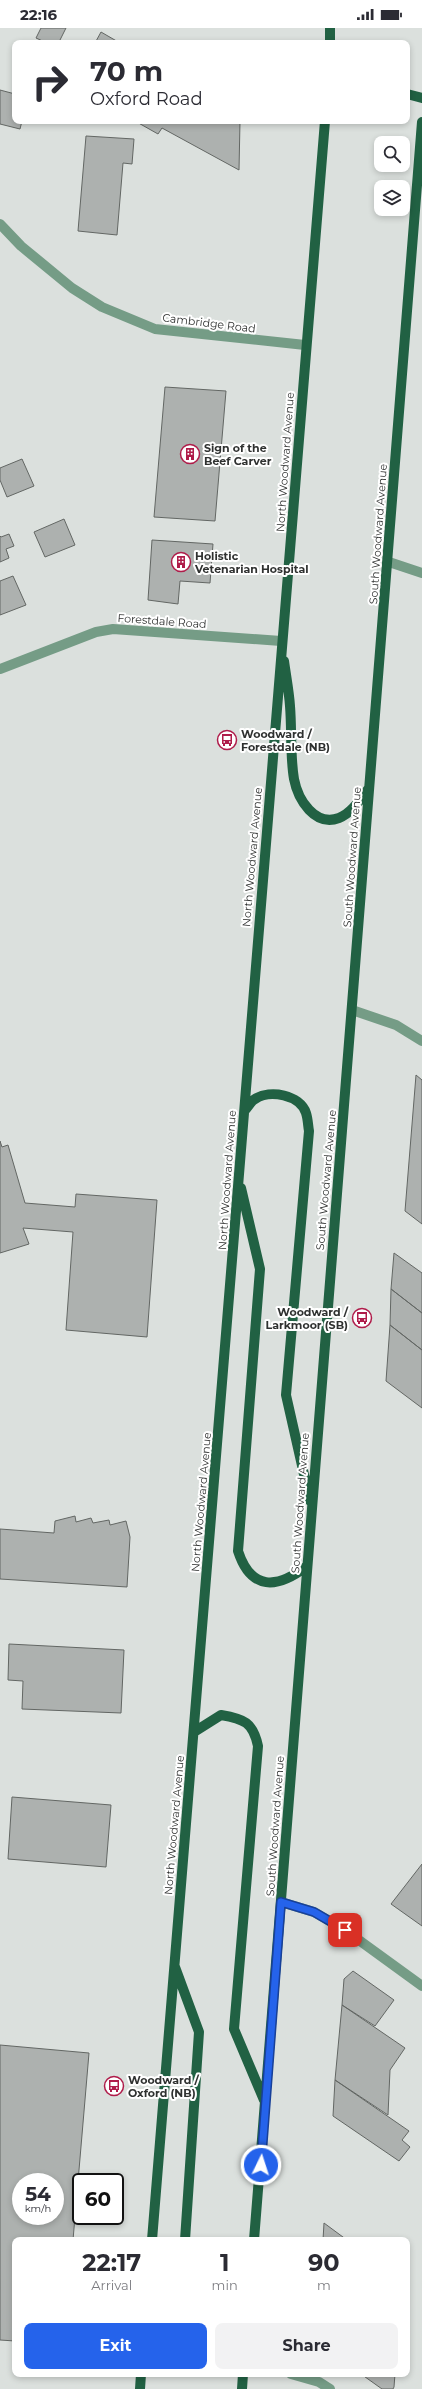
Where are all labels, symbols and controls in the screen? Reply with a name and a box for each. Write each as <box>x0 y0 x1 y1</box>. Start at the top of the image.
text: 22:16 <box>20 5 57 24</box>
text: 70 m <box>90 54 163 88</box>
icon: right <box>24 56 76 108</box>
text: Oxford Road <box>90 88 203 110</box>
map controls <box>374 136 410 216</box>
button: search <box>374 136 410 172</box>
button: layers <box>374 180 410 216</box>
street label: Cambridge Road <box>162 310 256 336</box>
street label: North Woodward Avenue <box>273 391 297 532</box>
place label: Sign of the Beef Carver <box>204 441 272 468</box>
building icon: Sign of the Beef Carver <box>179 443 201 465</box>
street label: South Woodward Avenue <box>366 463 390 605</box>
place label: Holistic Vetenarian Hospital <box>194 549 309 576</box>
building icon: Holistic Vetenarian Hospital <box>170 551 192 573</box>
street label: Forestdale Road <box>117 611 207 631</box>
place label: Woodward / Forestdale (NB) <box>241 727 330 754</box>
bus stop icon: Woodward / Forestdale (NB) <box>216 729 238 751</box>
street label: North Woodward Avenue <box>239 786 265 927</box>
street label: South Woodward Avenue <box>340 786 364 928</box>
street label: North Woodward Avenue <box>215 1109 239 1250</box>
street label: South Woodward Avenue <box>313 1109 339 1251</box>
place label: Woodward / Larkmoor (SB) <box>266 1305 349 1332</box>
bus stop icon: Woodward / Larkmoor (SB) <box>351 1307 373 1329</box>
street label: North Woodward Avenue <box>188 1431 214 1572</box>
street label: South Woodward Avenue <box>288 1432 312 1574</box>
street label: North Woodward Avenue <box>161 1754 187 1895</box>
street label: South Woodward Avenue <box>263 1755 287 1897</box>
pin <box>328 1913 362 1947</box>
icon: arrive <box>334 1919 356 1941</box>
place label: Woodward / Oxford (NB) <box>128 2073 199 2100</box>
bus stop icon: Woodward / Oxford (NB) <box>103 2075 125 2097</box>
position arrow <box>240 2144 282 2186</box>
speed limit sign: 60 <box>72 2173 124 2225</box>
text: 54 <box>25 2182 51 2206</box>
text: km/h <box>25 2202 51 2215</box>
text: 22:17 <box>82 2248 141 2277</box>
text: 1 <box>220 2248 229 2277</box>
text: 90 <box>308 2248 340 2277</box>
text: Arrival <box>91 2277 132 2293</box>
text: min <box>212 2277 238 2293</box>
text: m <box>317 2277 331 2293</box>
button: Exit <box>24 2323 207 2369</box>
button: Share <box>215 2323 398 2369</box>

